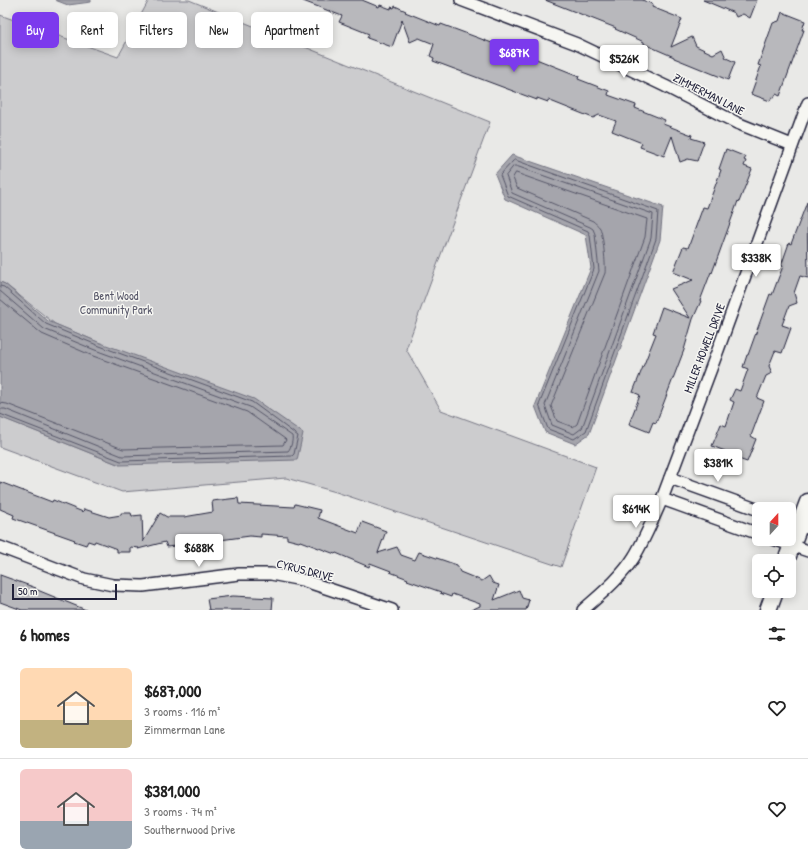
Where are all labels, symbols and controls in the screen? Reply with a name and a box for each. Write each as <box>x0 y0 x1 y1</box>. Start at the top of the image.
chip: Buy <box>12 12 59 48</box>
chip: Rent <box>67 12 118 48</box>
chip: Filters <box>126 12 187 48</box>
chip: New <box>195 12 243 48</box>
chip: Apartment <box>251 12 333 48</box>
pin: $687K <box>486 39 542 73</box>
text: $687K <box>499 43 529 61</box>
pin: $526K <box>596 45 652 79</box>
text: $526K <box>609 49 639 67</box>
street label: ZIMMERMAN LANE <box>670 69 748 120</box>
pin: $338K <box>728 244 784 278</box>
text: $338K <box>741 248 771 266</box>
park label: Bent Wood Community Park <box>80 287 152 318</box>
street label: MILLER HOWELL DRIVE <box>679 300 729 395</box>
pin: $381K <box>690 449 746 483</box>
text: $381K <box>703 453 733 471</box>
pin: $614K <box>608 495 664 529</box>
text: $614K <box>622 499 650 517</box>
north arrow <box>752 502 796 546</box>
map controls <box>752 502 796 598</box>
pin: $688K <box>171 534 227 568</box>
text: $688K <box>184 538 214 556</box>
button: locate <box>752 554 796 598</box>
street label: CYRUS DRIVE <box>275 555 336 585</box>
scale bar <box>12 582 117 601</box>
text: 50 m <box>18 584 38 598</box>
text: 6 homes <box>20 623 70 646</box>
icon: filters <box>766 623 788 645</box>
text: $687,000 <box>144 679 201 702</box>
icon: home <box>52 684 100 732</box>
icon: heart <box>766 697 788 719</box>
text: 3 rooms · 116 m² <box>144 702 220 720</box>
text: Zimmerman Lane <box>144 720 225 738</box>
text: $381,000 <box>144 779 200 802</box>
icon: home <box>52 785 100 833</box>
icon: heart <box>766 798 788 820</box>
text: 3 rooms · 74 m² <box>144 802 217 820</box>
text: Southernwood Drive <box>144 820 235 838</box>

